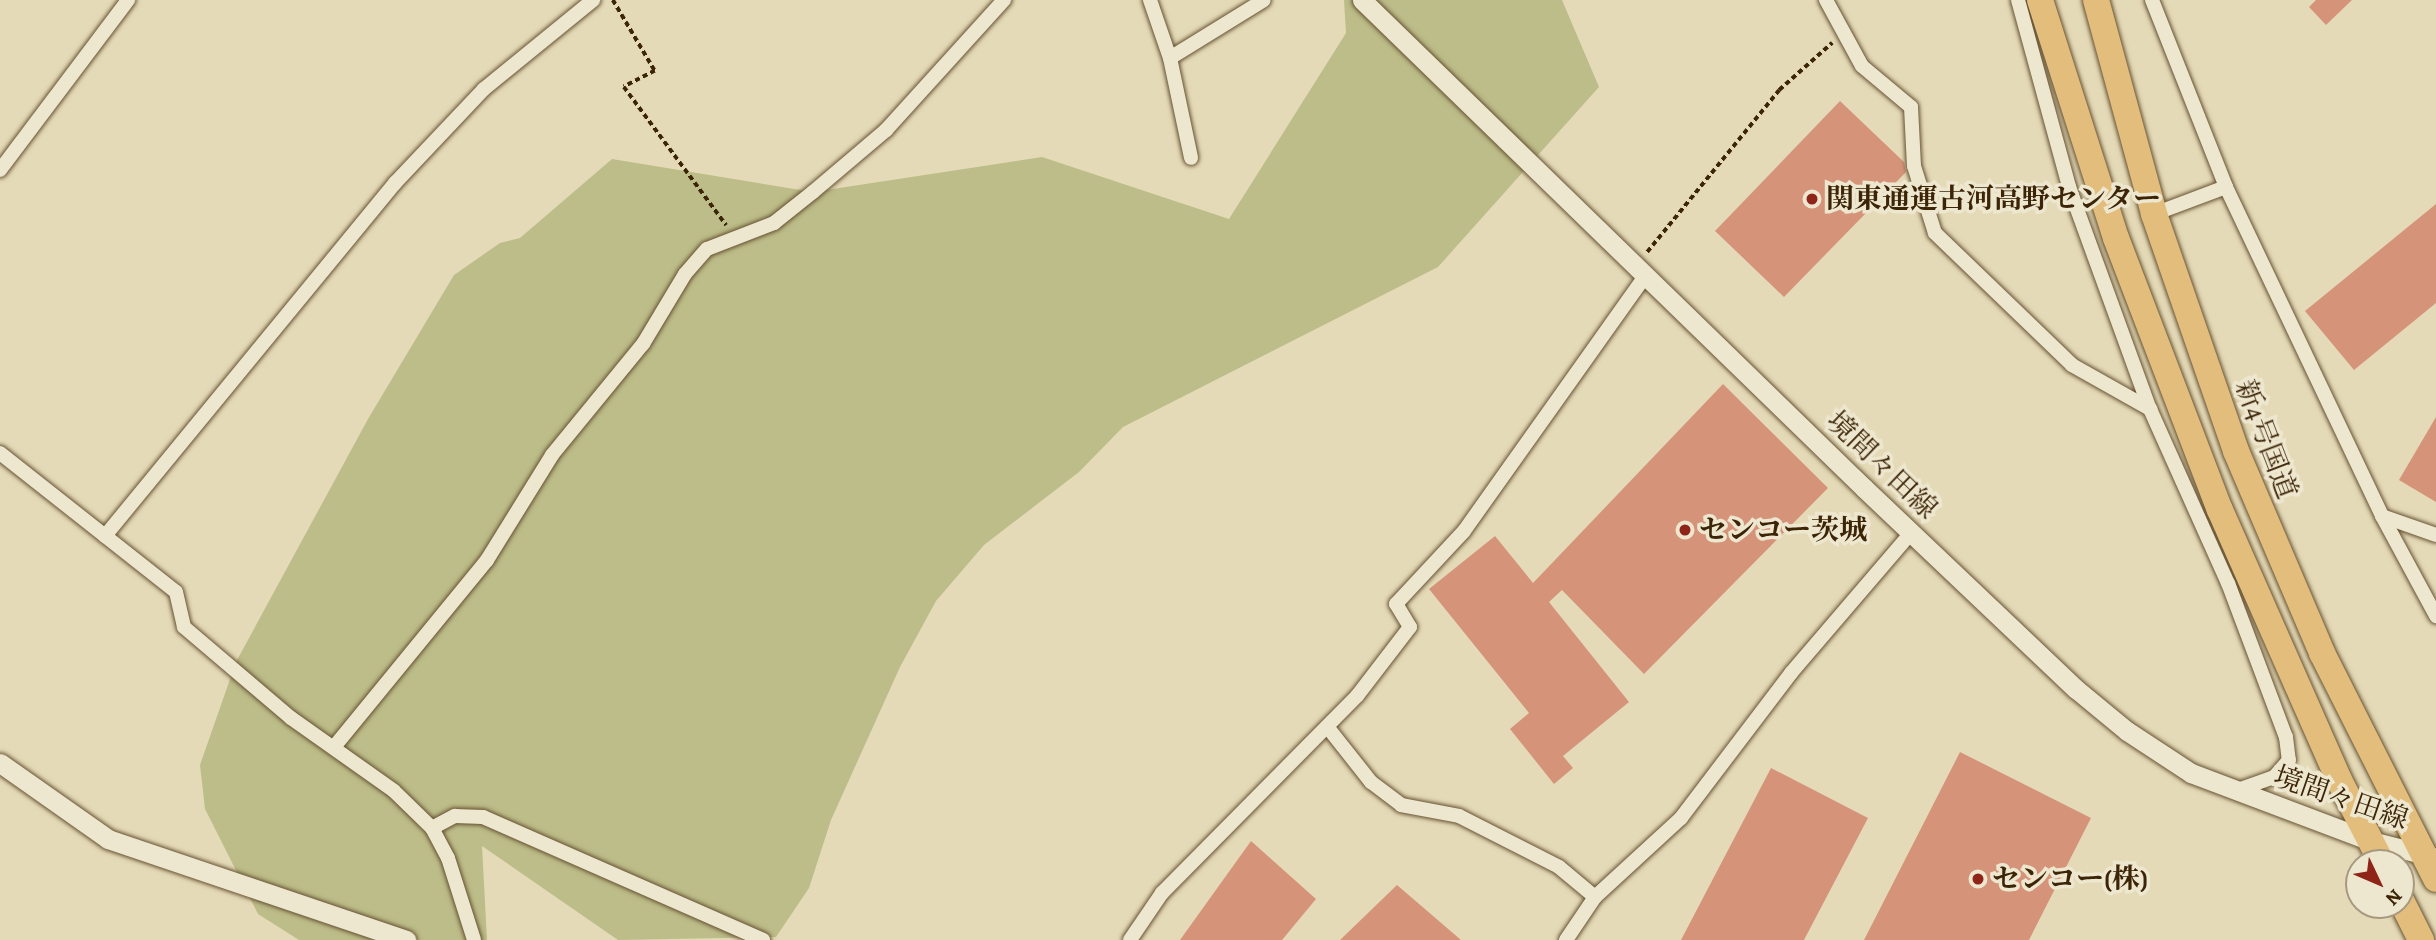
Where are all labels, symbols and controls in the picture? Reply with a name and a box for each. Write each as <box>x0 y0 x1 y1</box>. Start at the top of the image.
place label: 関東通運古河高野センター <box>1826 182 2162 216</box>
marker: 関東通運古河高野センター <box>1804 191 1820 207</box>
street label: 新4号国道 <box>2228 375 2304 503</box>
street label: 境間々田線 <box>1820 404 1944 526</box>
place label: センコー茨城 <box>1699 513 1867 547</box>
marker: センコー茨城 <box>1677 522 1693 538</box>
street label: 境間々田線 <box>2269 759 2413 837</box>
north arrow <box>2345 849 2415 919</box>
place label: センコー(株) <box>1992 862 2148 896</box>
marker: センコー(株) <box>1970 871 1986 887</box>
text: N <box>2380 883 2408 911</box>

